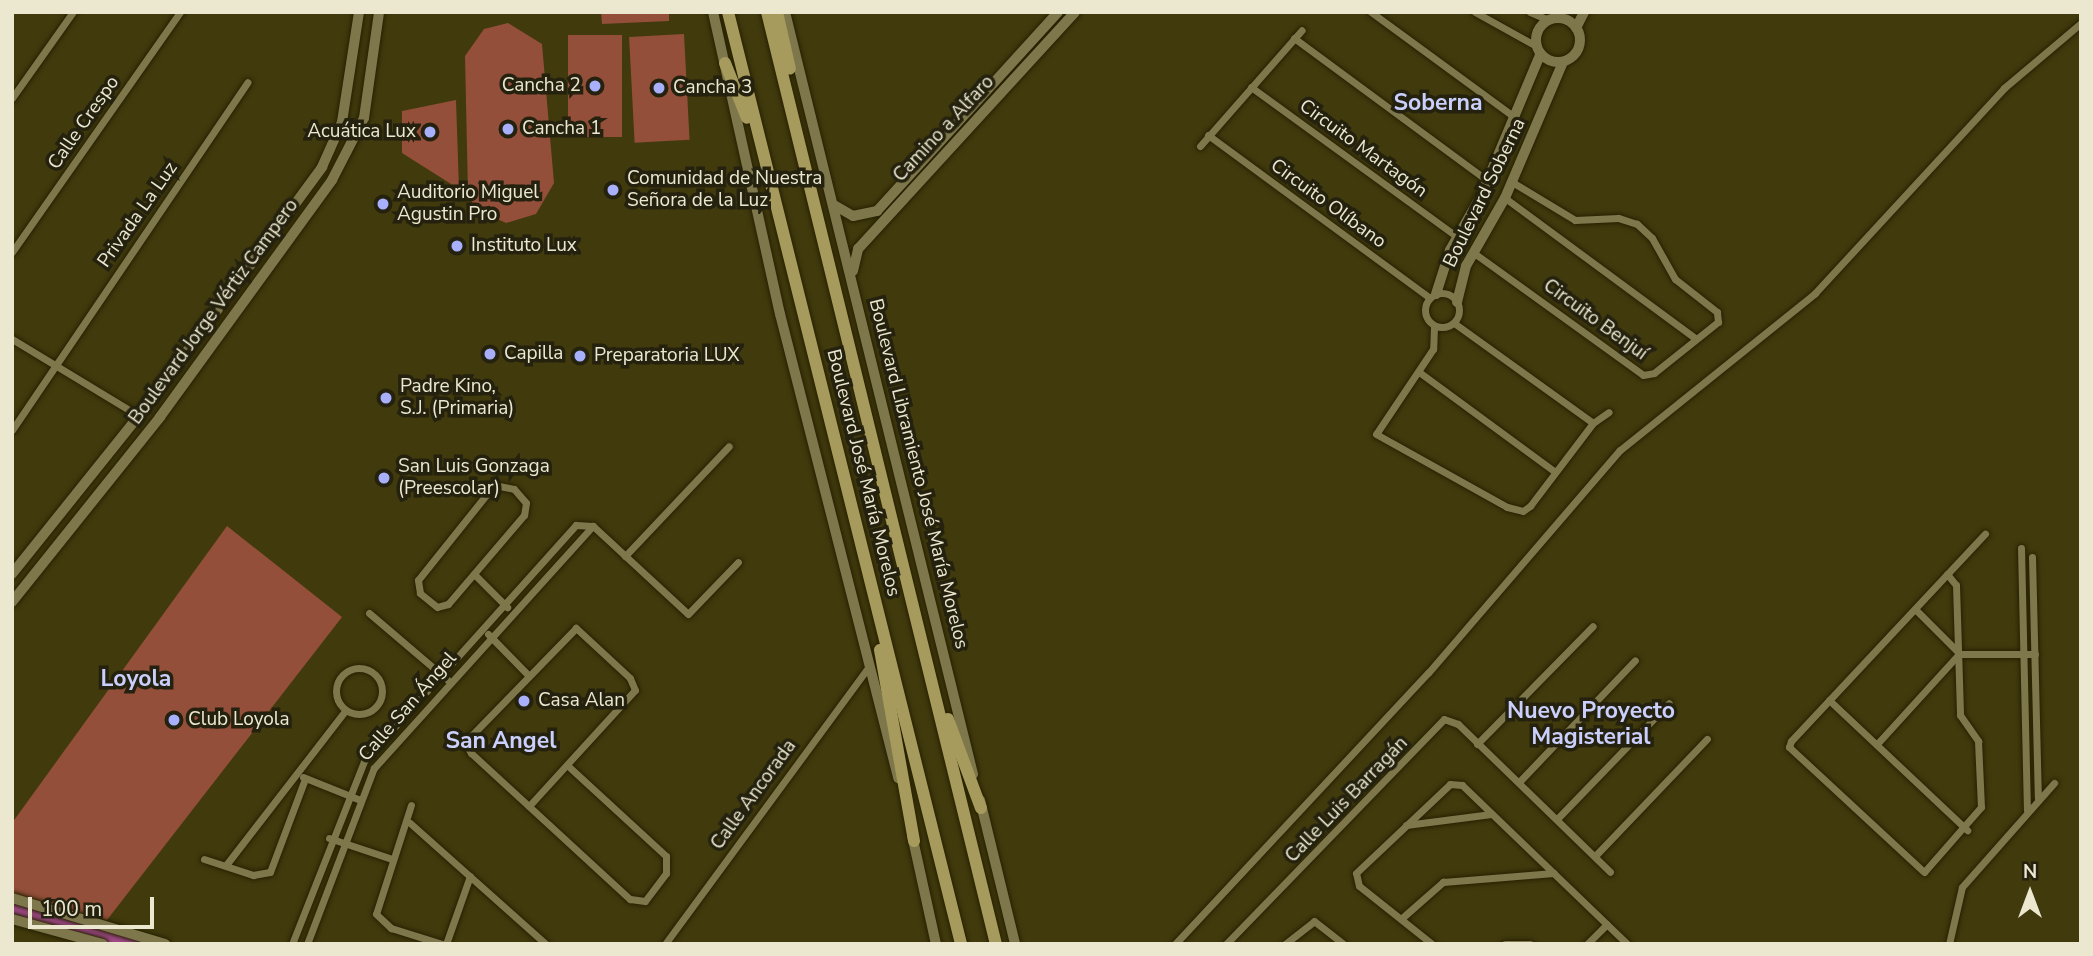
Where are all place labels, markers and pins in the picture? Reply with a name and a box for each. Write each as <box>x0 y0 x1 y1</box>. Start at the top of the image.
place label: Cancha 2 <box>502 75 581 97</box>
place label: Cancha 3 <box>673 77 752 99</box>
marker: Cancha 2 <box>587 78 603 94</box>
marker: Cancha 3 <box>651 80 667 96</box>
place label: Cancha 1 <box>522 118 601 140</box>
place label: Acuática Lux <box>307 121 416 143</box>
marker: Cancha 1 <box>500 121 516 137</box>
marker: Acuática Lux <box>422 124 438 140</box>
place label: Comunidad de Nuestra Señora de la Luz <box>627 168 822 212</box>
place label: Auditorio Miguel Agustin Pro <box>397 182 539 226</box>
marker: Comunidad de Nuestra Señora de la Luz <box>605 182 621 198</box>
marker: Auditorio Miguel Agustin Pro <box>375 196 391 212</box>
place label: Instituto Lux <box>471 235 577 257</box>
marker: Instituto Lux <box>449 238 465 254</box>
place label: Capilla <box>504 343 563 365</box>
place label: Preparatoria LUX <box>594 345 740 367</box>
marker: Capilla <box>482 346 498 362</box>
marker: Preparatoria LUX <box>572 348 588 364</box>
place label: Padre Kino, S.J. (Primaria) <box>400 376 514 420</box>
marker: Padre Kino, S.J. (Primaria) <box>378 390 394 406</box>
place label: San Luis Gonzaga (Preescolar) <box>398 456 550 500</box>
marker: San Luis Gonzaga (Preescolar) <box>376 470 392 486</box>
place label: Casa Alan <box>538 690 625 712</box>
marker: Casa Alan <box>516 693 532 709</box>
place label: Club Loyola <box>188 709 290 731</box>
marker: Club Loyola <box>166 712 182 728</box>

